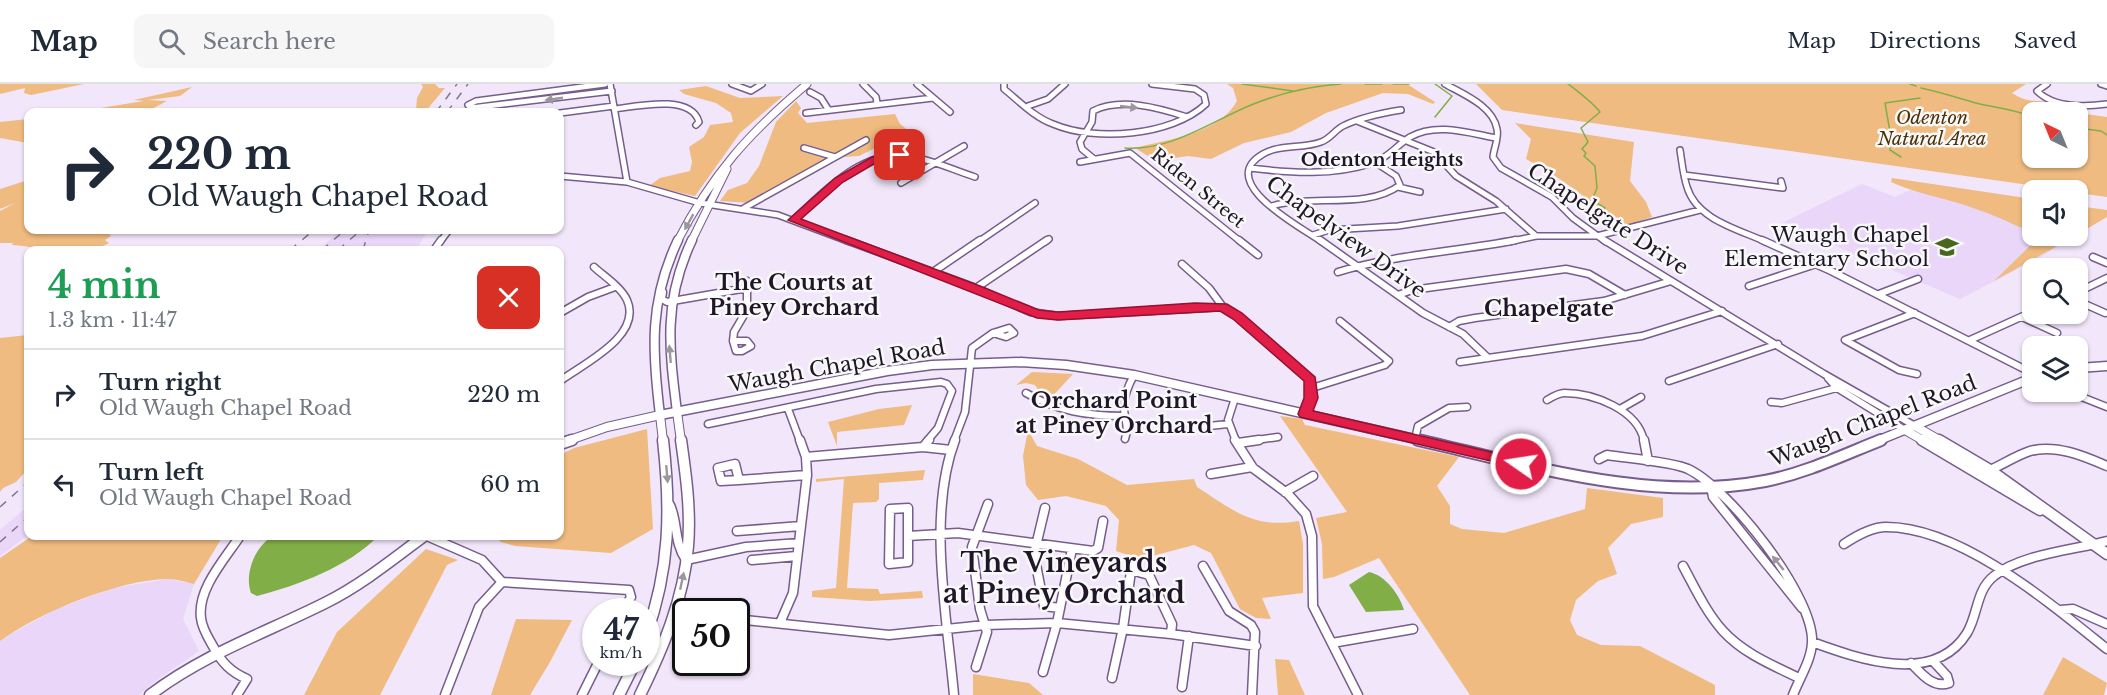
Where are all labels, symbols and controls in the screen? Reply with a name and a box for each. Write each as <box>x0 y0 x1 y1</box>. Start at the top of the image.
search box <box>134 14 554 68</box>
text: Map <box>30 24 98 59</box>
icon: search <box>155 25 188 58</box>
text: Search here <box>203 28 336 55</box>
text: Map <box>1787 28 1836 54</box>
text: Directions <box>1869 28 1981 54</box>
text: Saved <box>2014 28 2077 54</box>
one-way arrow <box>544 94 563 103</box>
one-way arrow <box>1119 102 1138 111</box>
north arrow <box>2022 102 2088 168</box>
map controls <box>2022 102 2088 402</box>
park label: Odenton Natural Area <box>1877 107 1986 150</box>
text: 220 m <box>147 128 291 180</box>
pin <box>874 129 925 180</box>
icon: right <box>48 132 126 210</box>
icon: arrive <box>883 138 916 171</box>
street label: Riden Street <box>1147 143 1250 233</box>
district label: Odenton Heights <box>1301 149 1463 171</box>
street label: Chapelgate Drive <box>1523 157 1693 281</box>
street label: Chapelview Drive <box>1261 170 1431 304</box>
text: Old Waugh Chapel Road <box>147 180 488 213</box>
button: sound <box>2022 180 2088 246</box>
one-way arrow <box>684 214 694 231</box>
place label: Waugh Chapel Elementary School <box>1724 222 1929 272</box>
school or university icon: Waugh Chapel Elementary School <box>1934 234 1960 260</box>
button: search <box>2022 258 2088 324</box>
text: 4 min <box>48 263 160 308</box>
button: close <box>477 266 540 329</box>
district label: The Courts at Piney Orchard <box>709 269 879 321</box>
district label: Chapelgate <box>1484 295 1614 322</box>
text: 1.3 km · 11:47 <box>48 308 177 332</box>
street label: Waugh Chapel Road <box>726 334 947 398</box>
button: layers <box>2022 336 2088 402</box>
one-way arrow <box>665 345 675 364</box>
text: Turn right <box>99 369 221 396</box>
street label: Waugh Chapel Road <box>1765 370 1980 473</box>
icon: right <box>48 378 81 411</box>
text: 220 m <box>467 381 540 408</box>
district label: Orchard Point at Piney Orchard <box>1015 387 1213 439</box>
text: Old Waugh Chapel Road <box>99 396 352 420</box>
position arrow <box>1489 432 1553 496</box>
text: Turn left <box>99 459 204 486</box>
one-way arrow <box>662 464 672 483</box>
icon: left <box>48 468 81 501</box>
text: 60 m <box>480 471 540 498</box>
text: Old Waugh Chapel Road <box>99 486 352 510</box>
district label: The Vineyards at Piney Orchard <box>943 546 1185 610</box>
one-way arrow <box>1772 555 1785 571</box>
one-way arrow <box>678 572 687 591</box>
speed limit sign: 50 <box>672 598 750 676</box>
text: 47 <box>603 611 639 648</box>
text: km/h <box>600 643 642 662</box>

